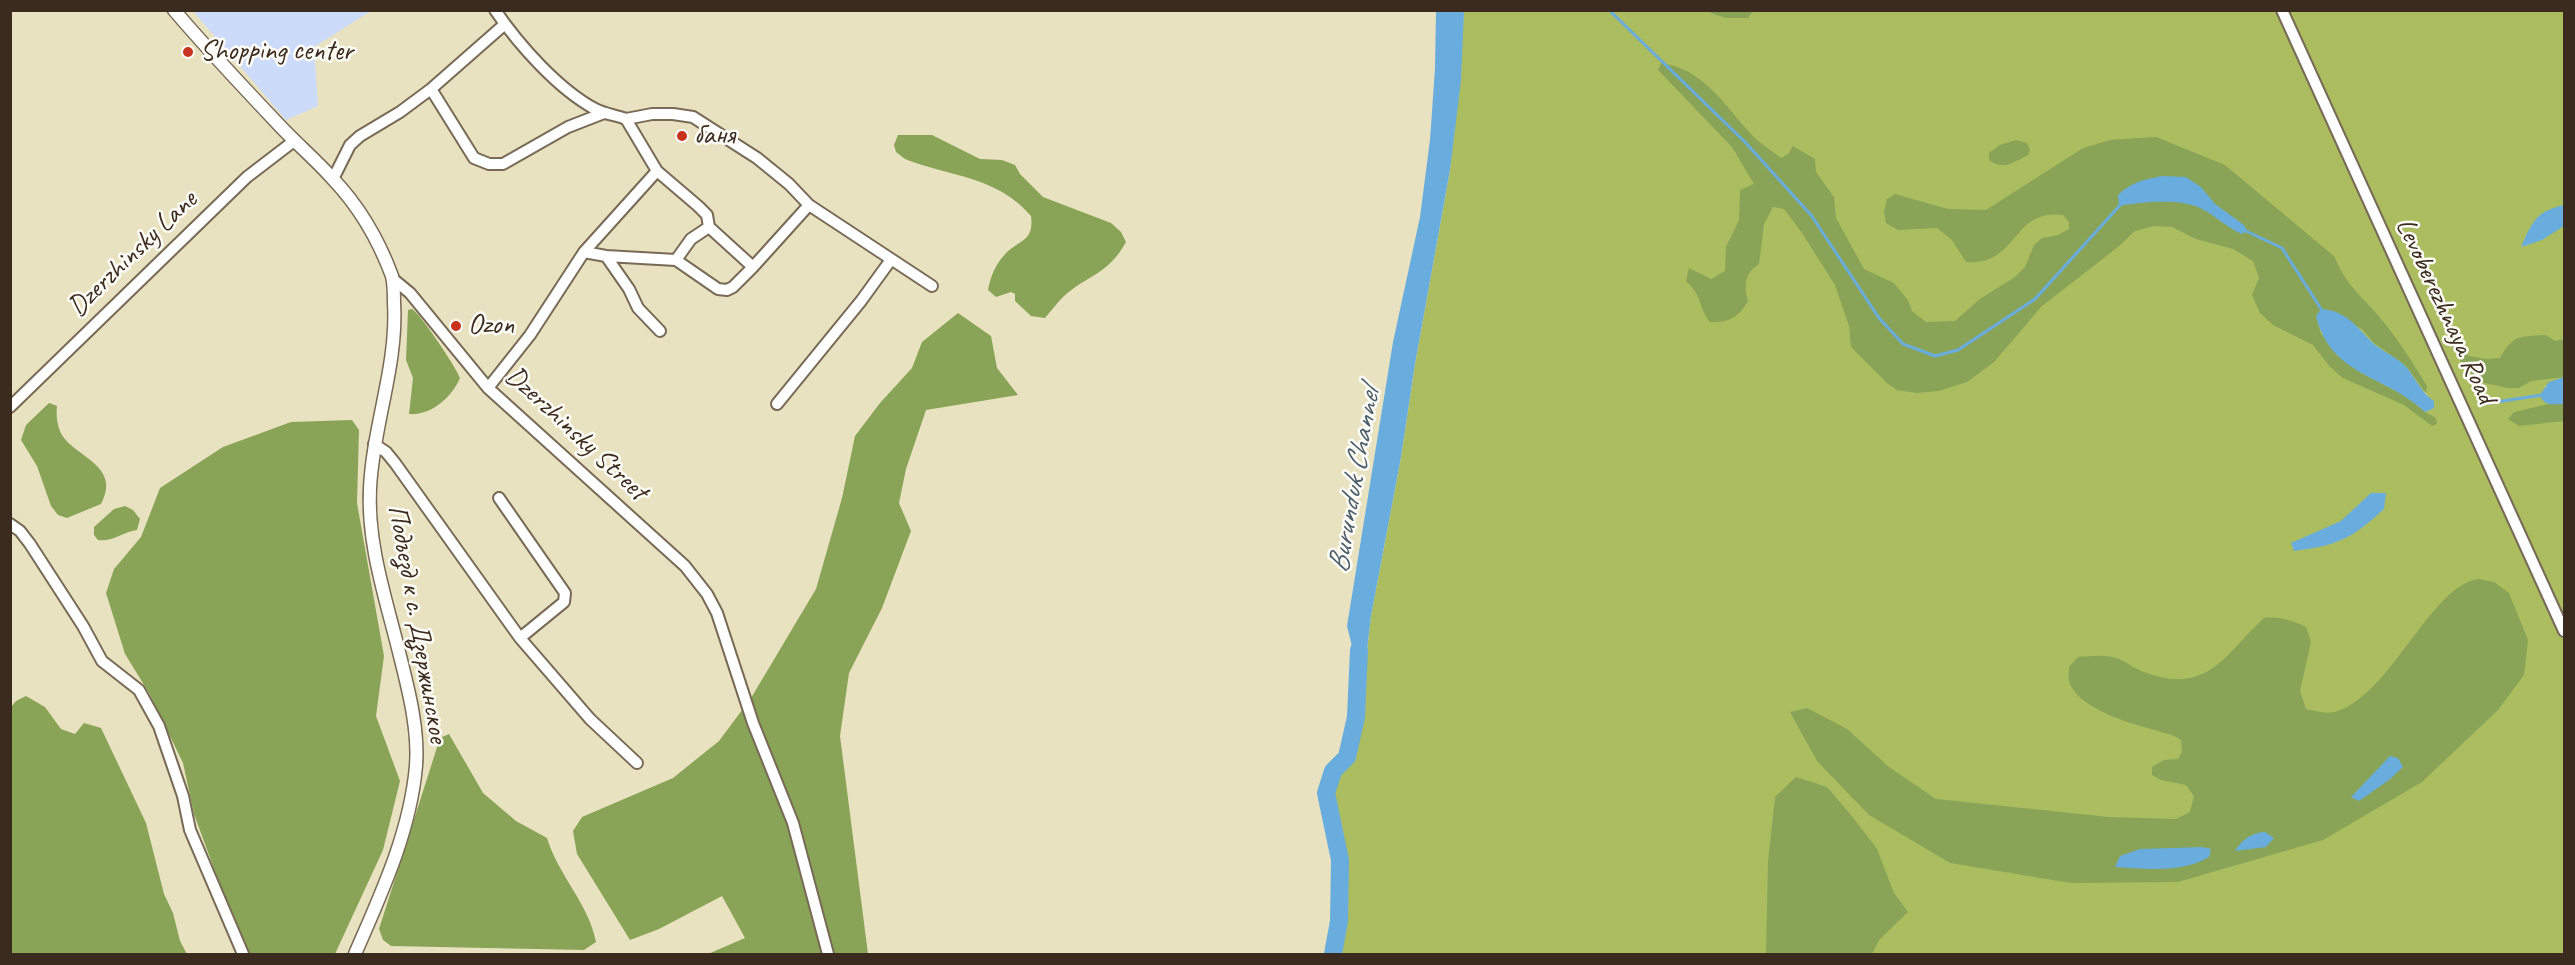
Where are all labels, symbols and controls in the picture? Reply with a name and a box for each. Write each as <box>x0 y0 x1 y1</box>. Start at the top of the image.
place label: Shopping center <box>200 35 353 69</box>
marker: Shopping center <box>181 45 195 59</box>
place label: баня <box>694 119 735 153</box>
marker: баня <box>675 129 689 143</box>
street label: Dzerzhinsky Lane <box>61 184 205 324</box>
street label: Levoberezhnaya Road <box>2387 213 2503 409</box>
place label: Ozon <box>468 309 514 343</box>
marker: Ozon <box>449 319 463 333</box>
street label: Dzerzhinsky Street <box>498 360 654 508</box>
water label: Burunduk Channel <box>1321 386 1389 576</box>
street label: Подъезд к с. Дзержинское <box>380 502 454 746</box>

